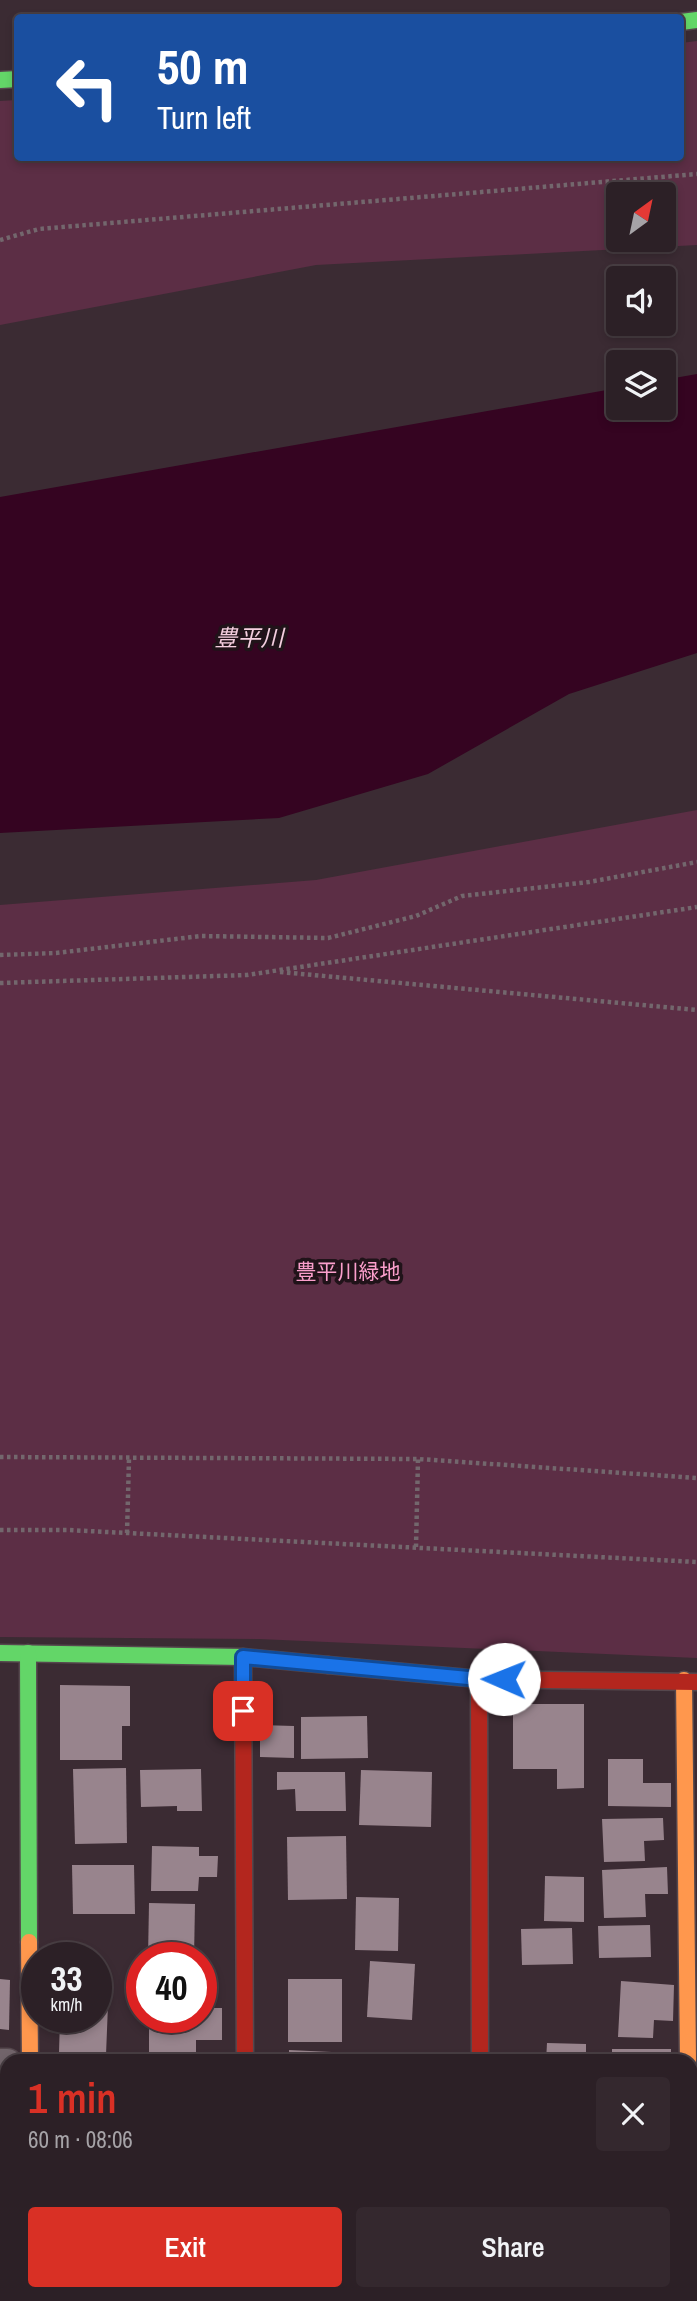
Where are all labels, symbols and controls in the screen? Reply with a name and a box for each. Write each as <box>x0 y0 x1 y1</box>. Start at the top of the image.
text: 50 m <box>157 33 249 99</box>
icon: left <box>42 42 133 133</box>
text: Turn left <box>157 96 251 139</box>
north arrow <box>606 182 676 252</box>
map controls <box>606 182 676 420</box>
button: sound <box>606 266 676 336</box>
button: layers <box>606 350 676 420</box>
water label: 豊平川 <box>215 622 287 653</box>
park label: 豊平川緑地 <box>296 1257 401 1286</box>
position arrow <box>467 1642 541 1716</box>
pin <box>213 1681 273 1741</box>
icon: arrive <box>224 1692 262 1730</box>
speed limit sign: 40 <box>126 1942 217 2033</box>
text: 33 <box>51 1955 82 2002</box>
text: km/h <box>51 1992 83 2017</box>
text: 1 min <box>28 2070 117 2126</box>
button: close <box>596 2077 670 2151</box>
text: 60 m · 08:06 <box>28 2124 133 2155</box>
button: Exit <box>28 2207 342 2287</box>
button: Share <box>356 2207 670 2287</box>

